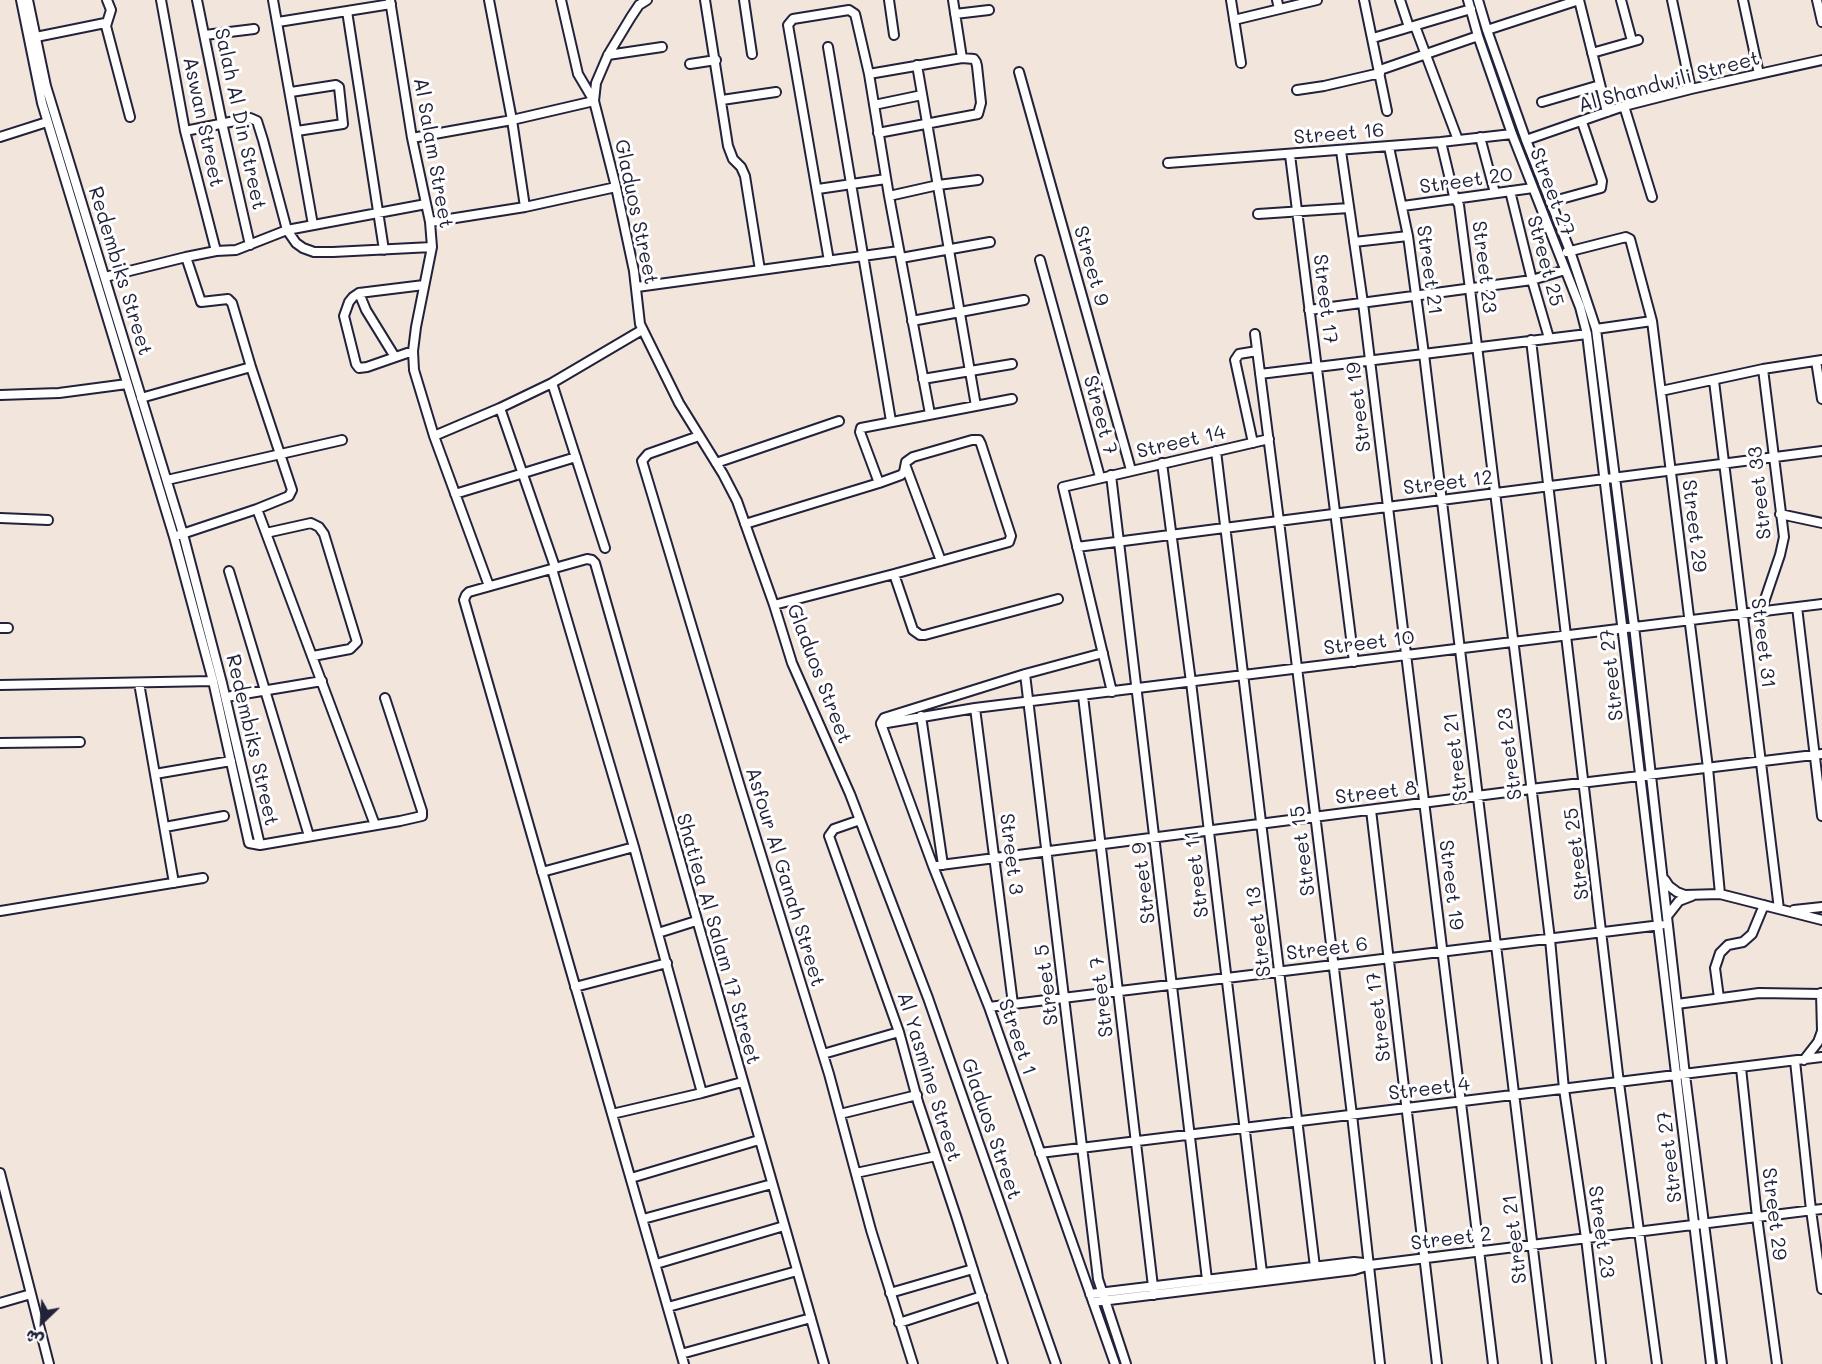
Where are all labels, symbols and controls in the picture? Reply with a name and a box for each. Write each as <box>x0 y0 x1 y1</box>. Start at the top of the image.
street label: Salah Al Din Street <box>209 26 271 212</box>
street label: Al Shandwili Street <box>1576 46 1762 118</box>
street label: Aswan Street <box>177 55 229 189</box>
street label: Al Salam Street <box>408 76 458 230</box>
street label: Street 16 <box>1293 118 1385 150</box>
street label: Gladuos Street <box>609 137 663 287</box>
street label: Street 27 <box>1524 145 1580 239</box>
street label: Street 20 <box>1418 163 1514 199</box>
street label: Redembiks Street <box>83 184 157 358</box>
street label: Street 25 <box>1521 213 1569 309</box>
street label: Street 23 <box>1466 219 1502 315</box>
street label: Street 9 <box>1068 223 1114 309</box>
street label: Street 21 <box>1411 224 1447 316</box>
street label: Street 17 <box>1308 253 1342 345</box>
street label: Street 19 <box>1342 360 1376 454</box>
street label: Street 7 <box>1078 373 1122 457</box>
street label: Street 14 <box>1134 420 1228 464</box>
street label: Street 33 <box>1743 445 1777 541</box>
street label: Street 12 <box>1402 466 1494 500</box>
street label: Street 29 <box>1676 478 1712 574</box>
street label: Street 31 <box>1746 597 1780 689</box>
street label: Gladuos Street <box>781 601 857 747</box>
street label: Street 10 <box>1322 626 1416 660</box>
street label: Street 27 <box>1595 628 1629 722</box>
street label: Redembiks Street <box>221 652 283 828</box>
street label: Street 23 <box>1492 706 1528 802</box>
street label: Street 21 <box>1439 711 1473 803</box>
street label: Asfour Al Ganah Street <box>740 764 830 990</box>
street label: Street 8 <box>1334 776 1418 810</box>
street label: Street 15 <box>1286 805 1320 897</box>
street label: Street 25 <box>1559 806 1595 902</box>
street label: Shatiea Al Salam 17 Street <box>671 811 765 1067</box>
street label: Street 3 <box>994 812 1028 896</box>
street label: Street 11 <box>1180 829 1214 919</box>
street label: Street 19 <box>1434 838 1468 932</box>
street label: Street 9 <box>1127 841 1161 925</box>
street label: Street 13 <box>1242 886 1276 978</box>
street label: Street 6 <box>1285 932 1369 966</box>
street label: Street 5 <box>1030 943 1064 1027</box>
street label: Street 7 <box>1085 955 1119 1039</box>
street label: Street 17 <box>1362 971 1396 1063</box>
street label: Al Yasmine Street <box>892 989 966 1165</box>
street label: Street 1 <box>993 996 1041 1078</box>
street label: Gladuos Street <box>956 1055 1026 1203</box>
street label: Street 4 <box>1387 1072 1471 1106</box>
street label: Street 27 <box>1652 1110 1688 1204</box>
street label: Street 29 <box>1756 1166 1792 1262</box>
street label: Street 23 <box>1583 1184 1619 1280</box>
street label: Street 21 <box>1498 1193 1532 1285</box>
street label: Street 2 <box>1409 1222 1493 1256</box>
north arrow <box>12 1292 72 1352</box>
text: ش <box>22 1326 47 1352</box>

